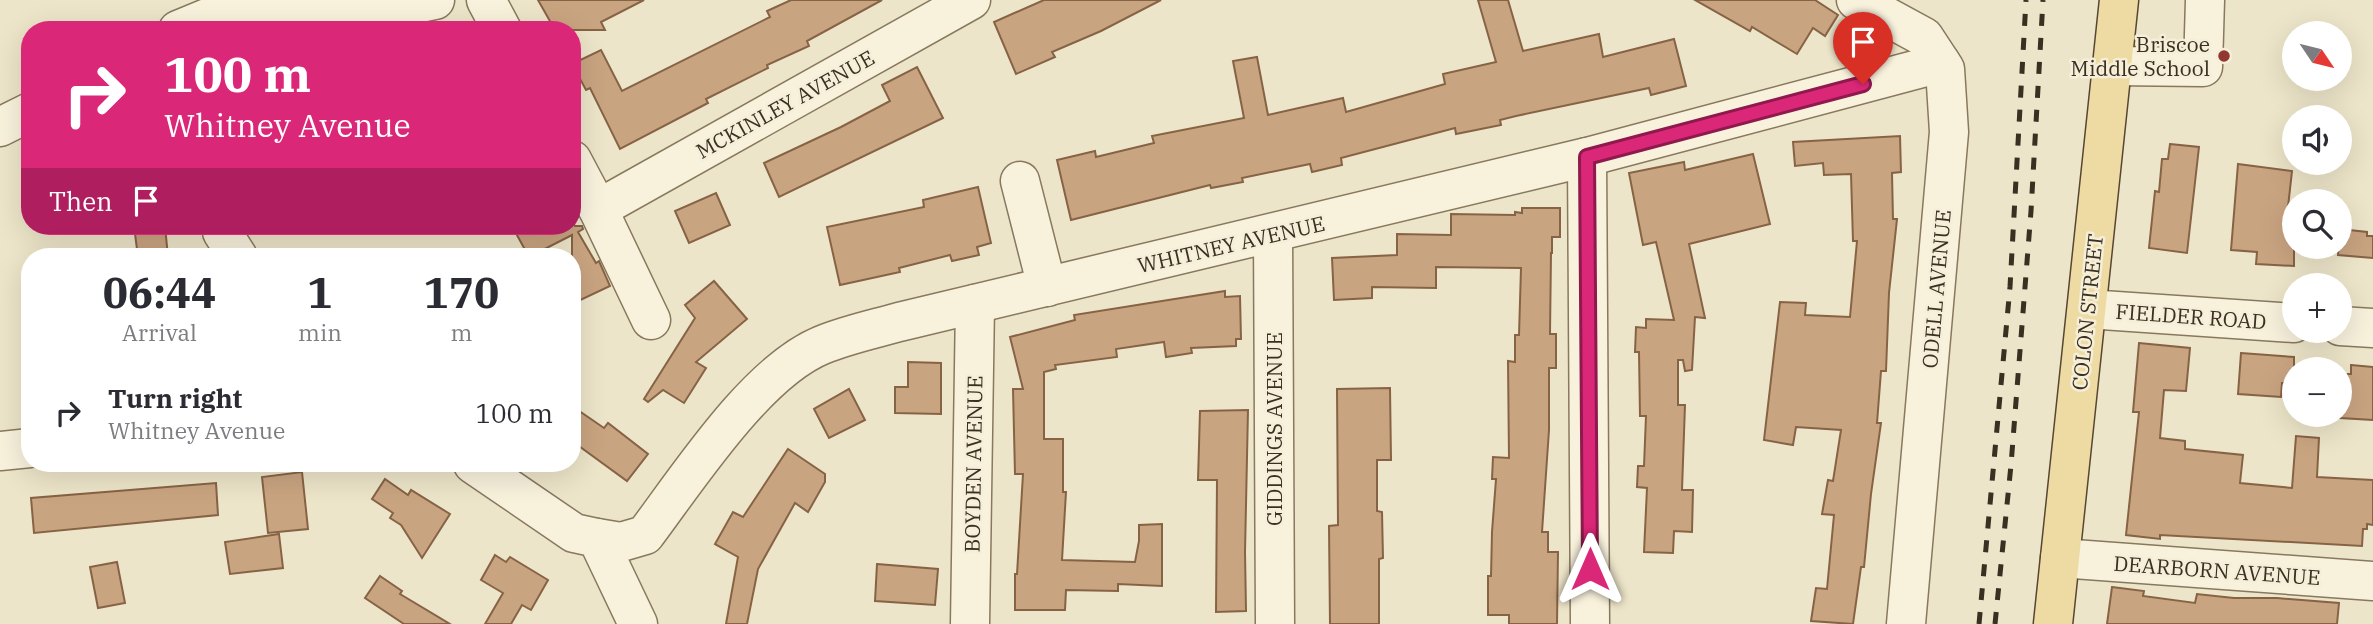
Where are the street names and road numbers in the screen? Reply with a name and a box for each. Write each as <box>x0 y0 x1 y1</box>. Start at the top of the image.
street label: MCKINLEY AVENUE <box>691 43 879 165</box>
street label: WHITNEY AVENUE <box>1135 209 1327 279</box>
street label: ODELL AVENUE <box>1915 209 1957 369</box>
street label: COLON STREET <box>2065 232 2109 392</box>
street label: FIELDER ROAD <box>2115 297 2267 335</box>
street label: GIDDINGS AVENUE <box>1260 332 1288 526</box>
street label: BOYDEN AVENUE <box>957 375 989 553</box>
street label: DEARBORN AVENUE <box>2113 549 2321 591</box>

